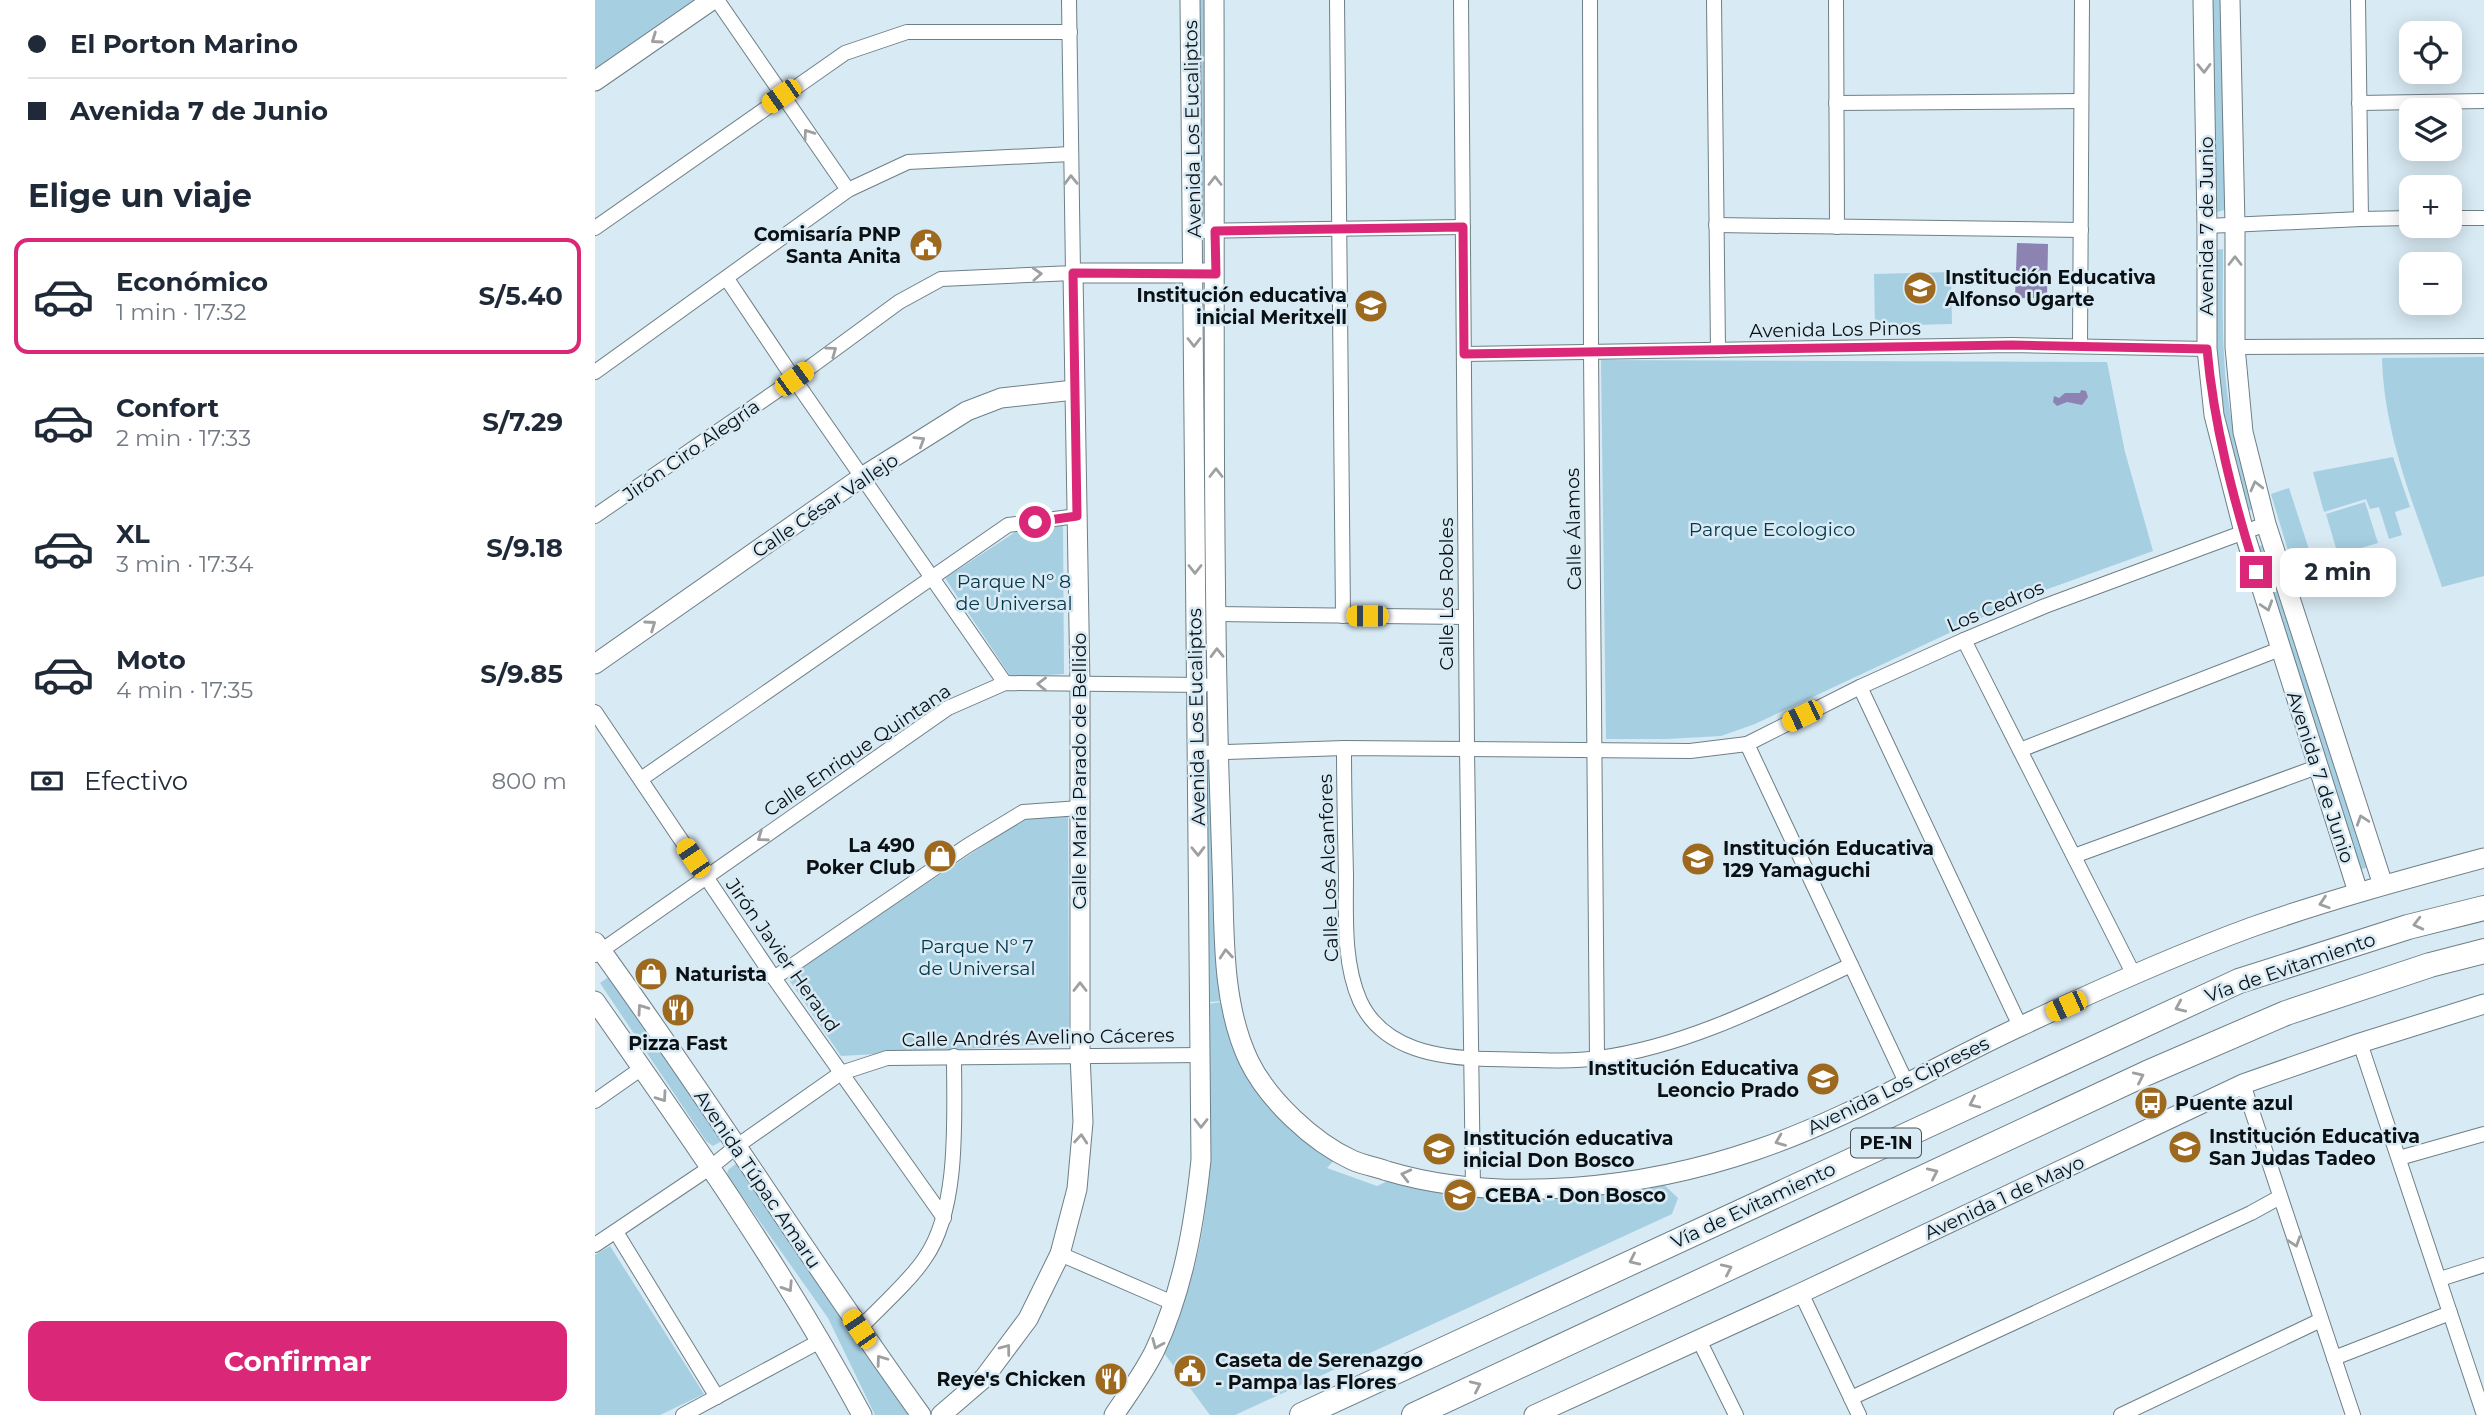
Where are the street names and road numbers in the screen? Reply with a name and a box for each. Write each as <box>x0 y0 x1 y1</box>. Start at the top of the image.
street label: Avenida Los Eucaliptos <box>1179 20 1206 238</box>
street label: Avenida 7 de Junio <box>2195 136 2218 316</box>
street label: Avenida Los Pinos <box>1749 317 1921 342</box>
street label: Jirón Ciro Alegría <box>618 395 764 507</box>
street label: Calle César Vallejo <box>748 448 903 563</box>
street label: Calle Álamos <box>1561 468 1586 590</box>
street label: Calle Los Robles <box>1435 518 1458 670</box>
street label: Los Cedros <box>1943 576 2047 637</box>
street label: Avenida Los Eucaliptos <box>1183 608 1210 826</box>
street label: Calle María Parado de Bellido <box>1068 632 1091 910</box>
street label: Calle Enrique Quintana <box>759 679 955 822</box>
street label: Avenida 7 de Junio <box>2282 688 2359 866</box>
street label: Calle Los Alcanfores <box>1314 774 1343 962</box>
street label: Jirón Javier Heraud <box>720 873 844 1037</box>
street label: Vía de Evitamiento <box>2202 927 2378 1007</box>
street label: Calle Andrés Avelino Cáceres <box>901 1024 1175 1051</box>
street label: Avenida Los Cipreses <box>1804 1031 1993 1139</box>
street label: Avenida Túpac Amaru <box>689 1086 826 1273</box>
road number: PE-1N <box>1851 1128 1921 1158</box>
street label: Avenida 1 de Mayo <box>1921 1150 2088 1245</box>
street label: Vía de Evitamiento <box>1667 1157 1839 1254</box>

